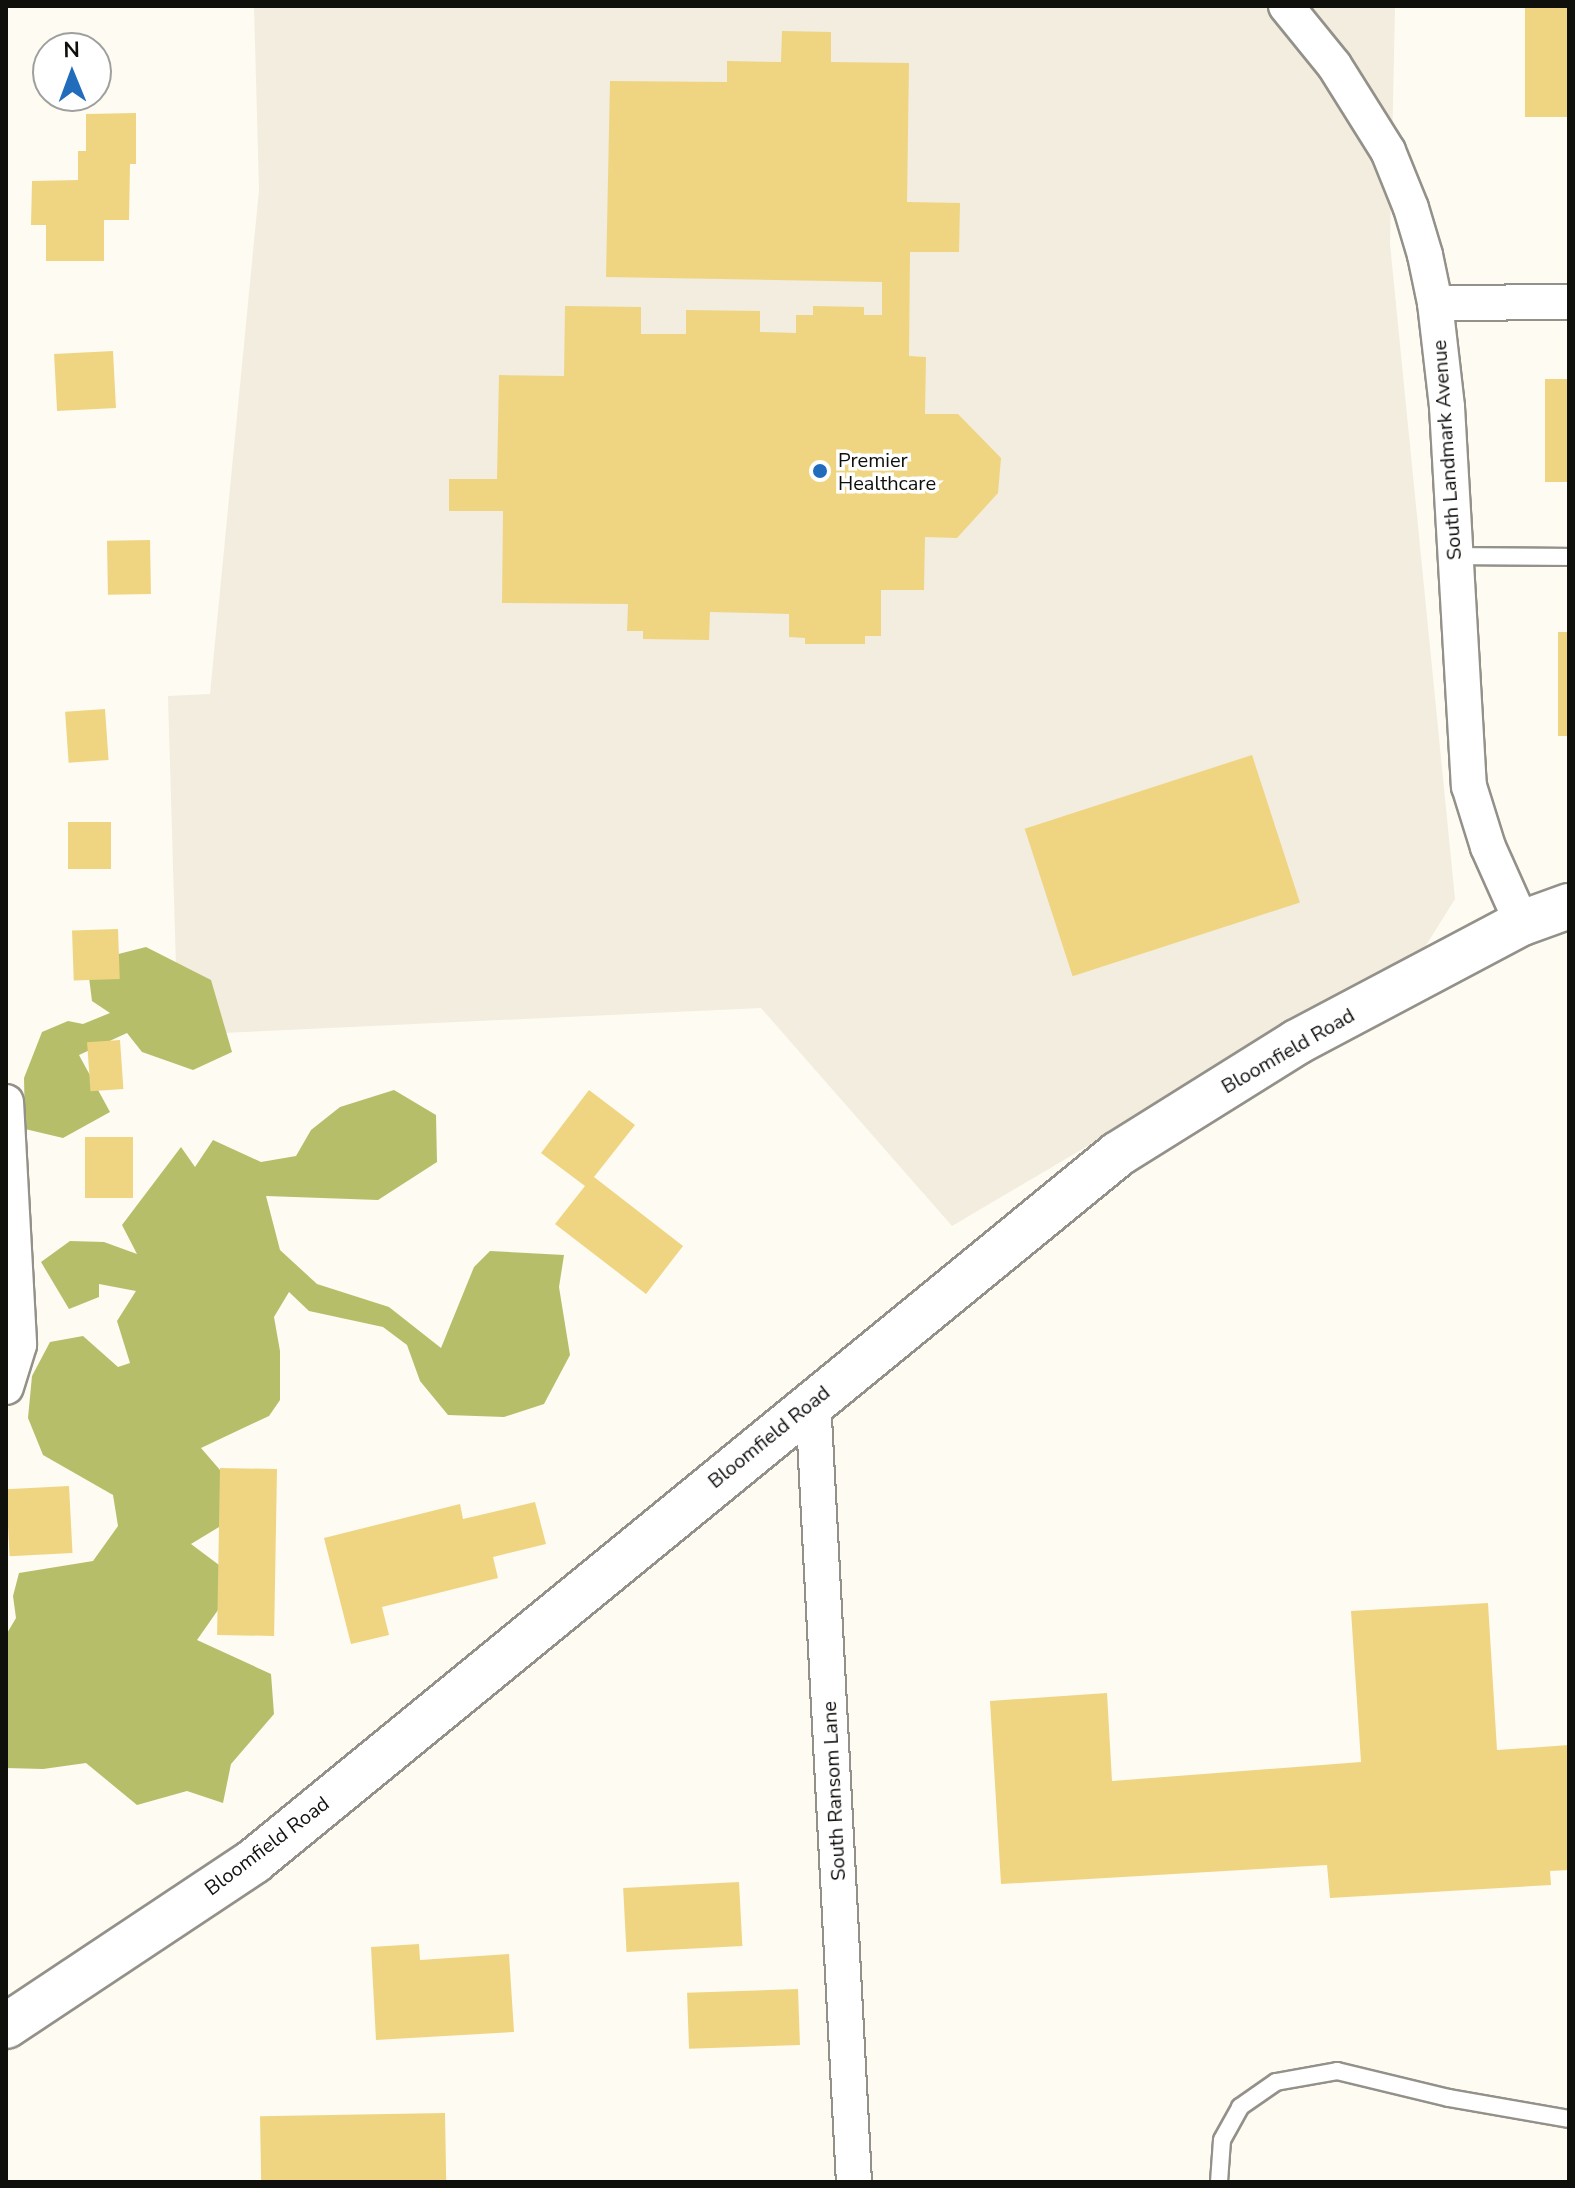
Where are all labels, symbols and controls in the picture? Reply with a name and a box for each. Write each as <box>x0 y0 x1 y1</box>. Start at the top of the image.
north arrow <box>32 32 112 112</box>
text: N <box>63 35 80 65</box>
street label: South Landmark Avenue <box>1427 339 1467 561</box>
place label: Premier Healthcare <box>838 448 936 495</box>
marker: Premier Healthcare <box>809 460 831 482</box>
street label: Bloomfield Road <box>1217 1003 1359 1099</box>
street label: Bloomfield Road <box>703 1381 835 1493</box>
street label: South Ransom Lane <box>817 1701 851 1881</box>
street label: Bloomfield Road <box>200 1791 334 1901</box>

